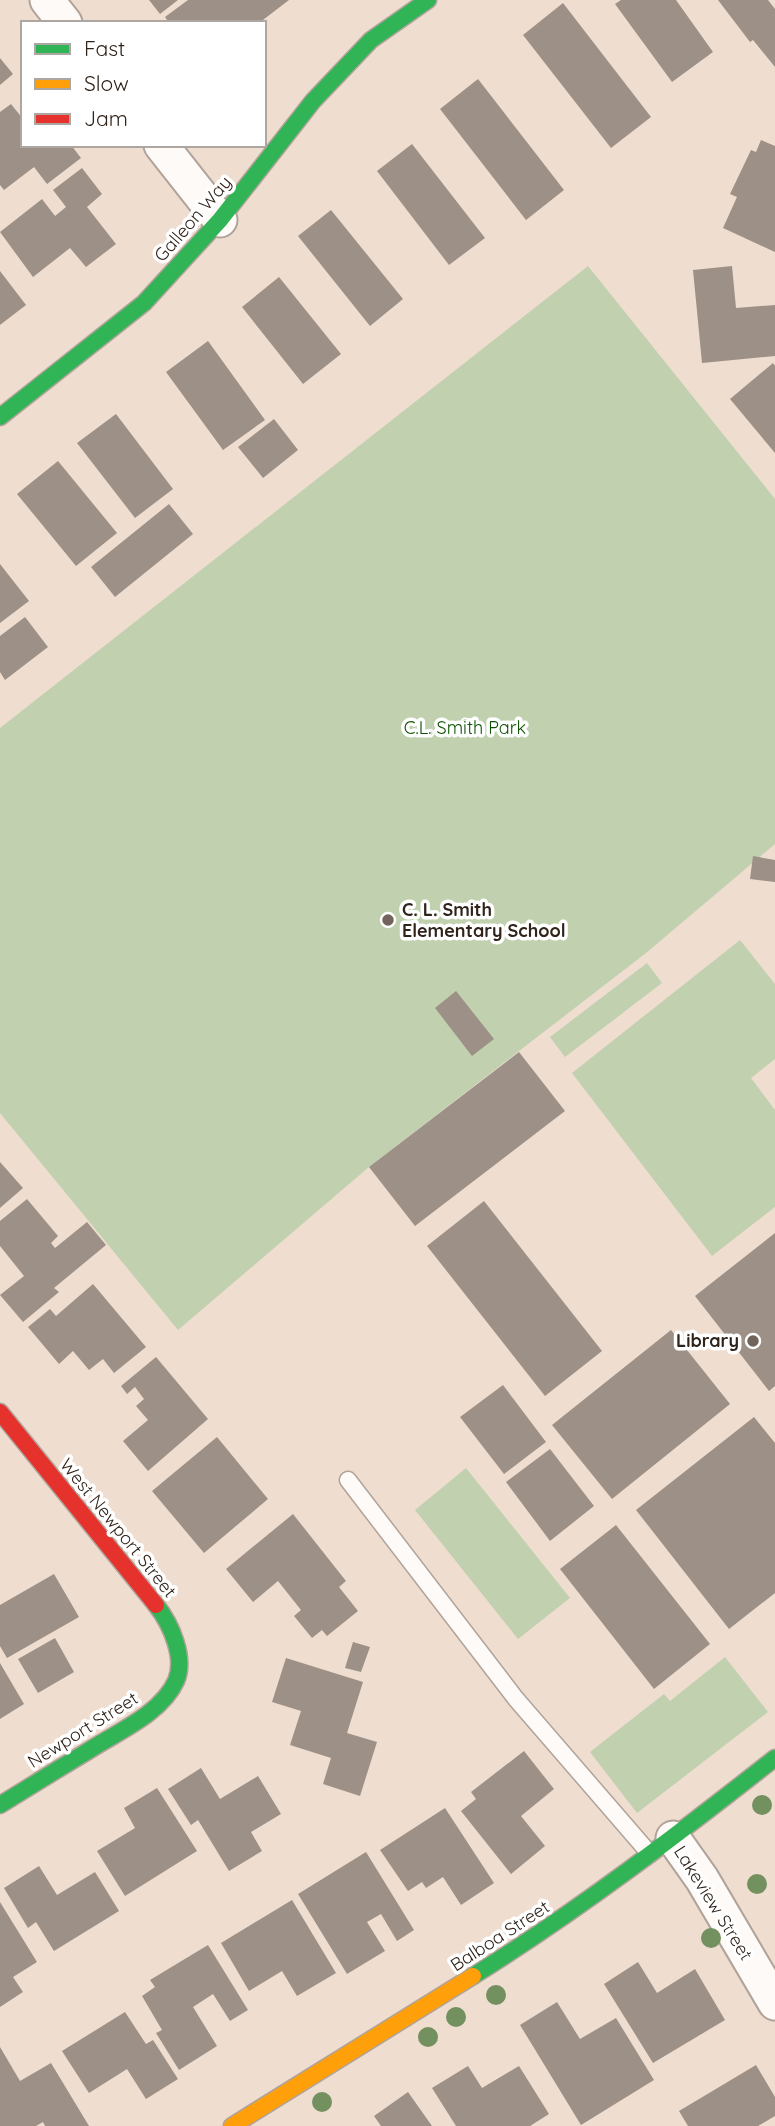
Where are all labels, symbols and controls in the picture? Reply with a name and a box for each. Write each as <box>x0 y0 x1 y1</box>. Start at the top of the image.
legend <box>21 21 266 147</box>
text: Fast <box>84 35 125 61</box>
text: Slow <box>84 70 129 96</box>
text: Jam <box>84 105 128 131</box>
street label: Galleon Way <box>149 171 236 266</box>
park label: C.L. Smith Park <box>404 716 526 739</box>
place label: C. L. Smith Elementary School <box>402 898 566 942</box>
marker: C. L. Smith Elementary School <box>380 912 396 928</box>
place label: Library <box>676 1329 739 1352</box>
marker: Library <box>745 1333 761 1349</box>
street label: West Newport Street <box>55 1453 182 1602</box>
street label: Newport Street <box>23 1687 142 1773</box>
street label: Lakeview Street <box>669 1841 758 1964</box>
street label: Balboa Street <box>446 1895 554 1976</box>

